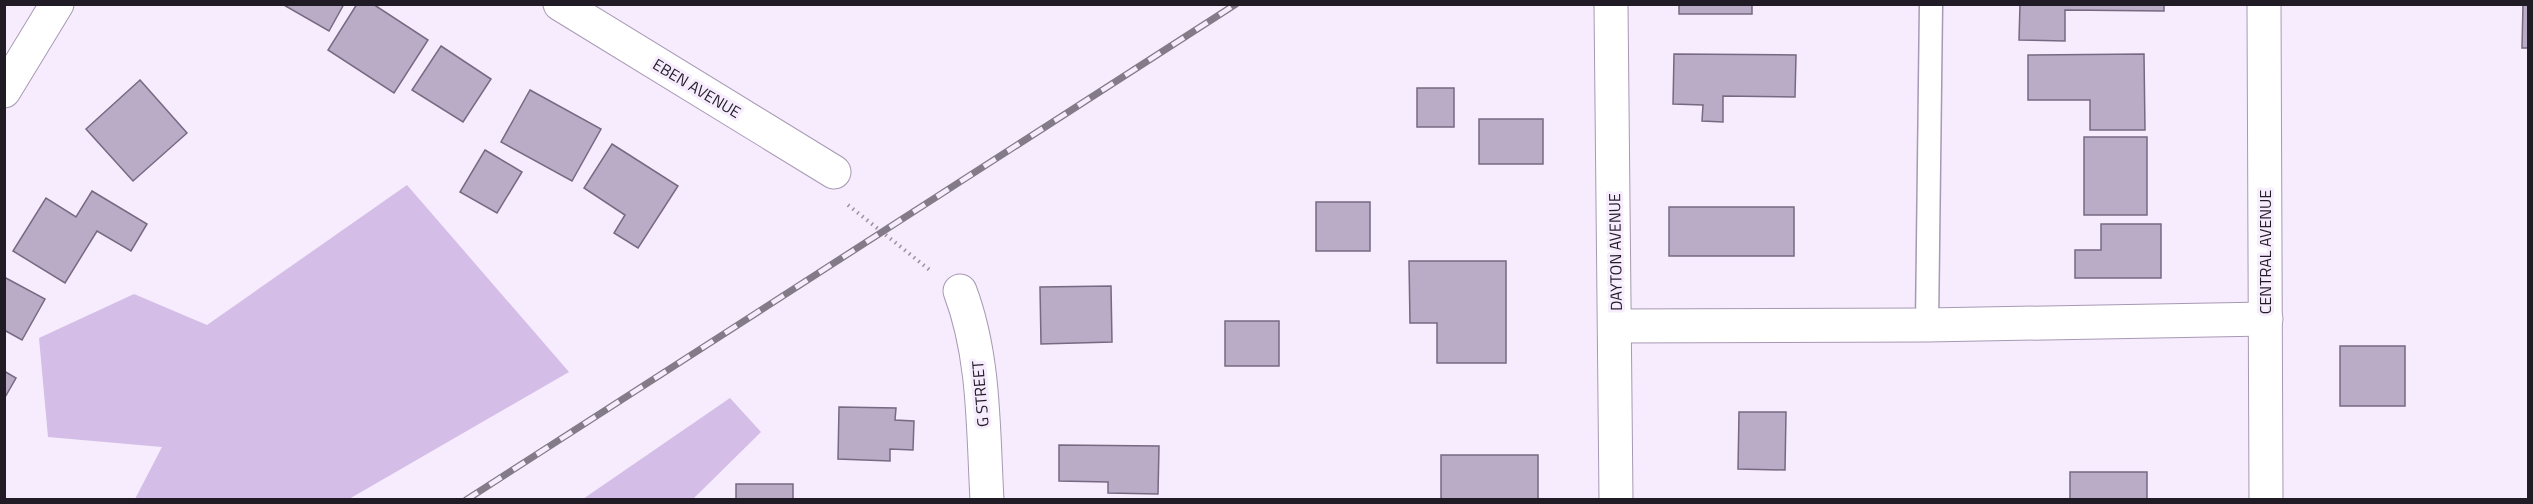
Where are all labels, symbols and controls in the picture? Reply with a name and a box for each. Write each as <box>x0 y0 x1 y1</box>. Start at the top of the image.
street label: EBEN AVENUE <box>648 52 746 124</box>
street label: CENTRAL AVENUE <box>2253 190 2277 314</box>
street label: DAYTON AVENUE <box>1602 193 1628 311</box>
street label: G STREET <box>965 359 995 428</box>

